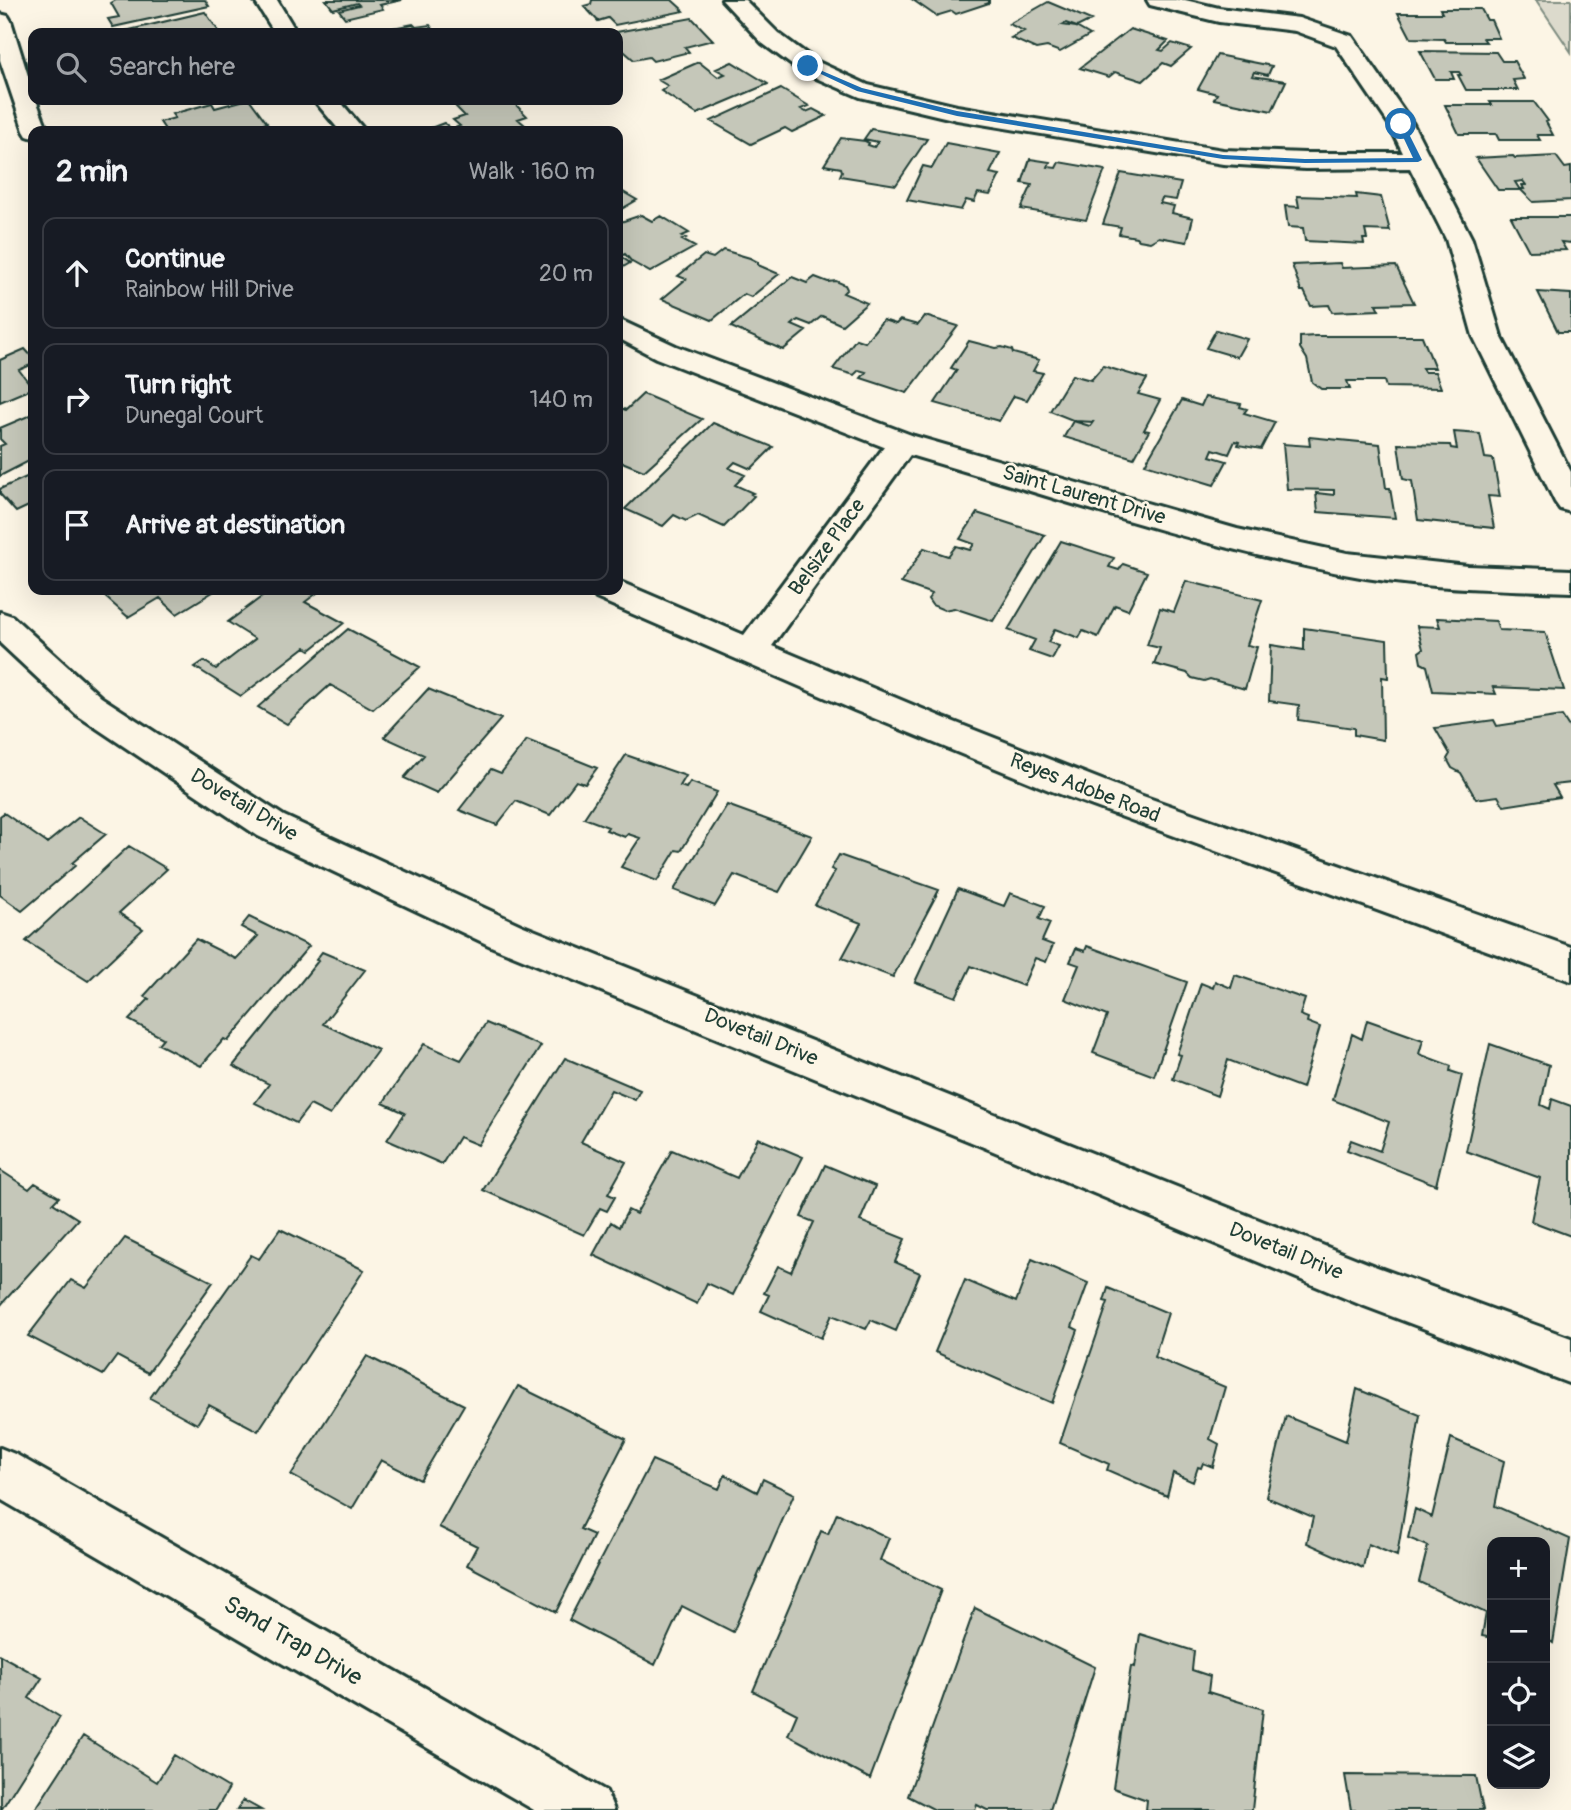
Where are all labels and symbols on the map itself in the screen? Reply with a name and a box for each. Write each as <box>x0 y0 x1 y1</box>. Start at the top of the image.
route end <box>792 50 823 81</box>
route start <box>1385 108 1416 139</box>
street label: Saint Laurent Drive <box>999 459 1169 531</box>
street label: Belsize Place <box>783 493 872 601</box>
street label: Reyes Adobe Road <box>1006 747 1164 829</box>
street label: Dovetail Drive <box>185 762 303 848</box>
street label: Dovetail Drive <box>700 1002 823 1072</box>
street label: Dovetail Drive <box>1225 1216 1348 1286</box>
street label: Sand Trap Drive <box>219 1590 368 1692</box>

